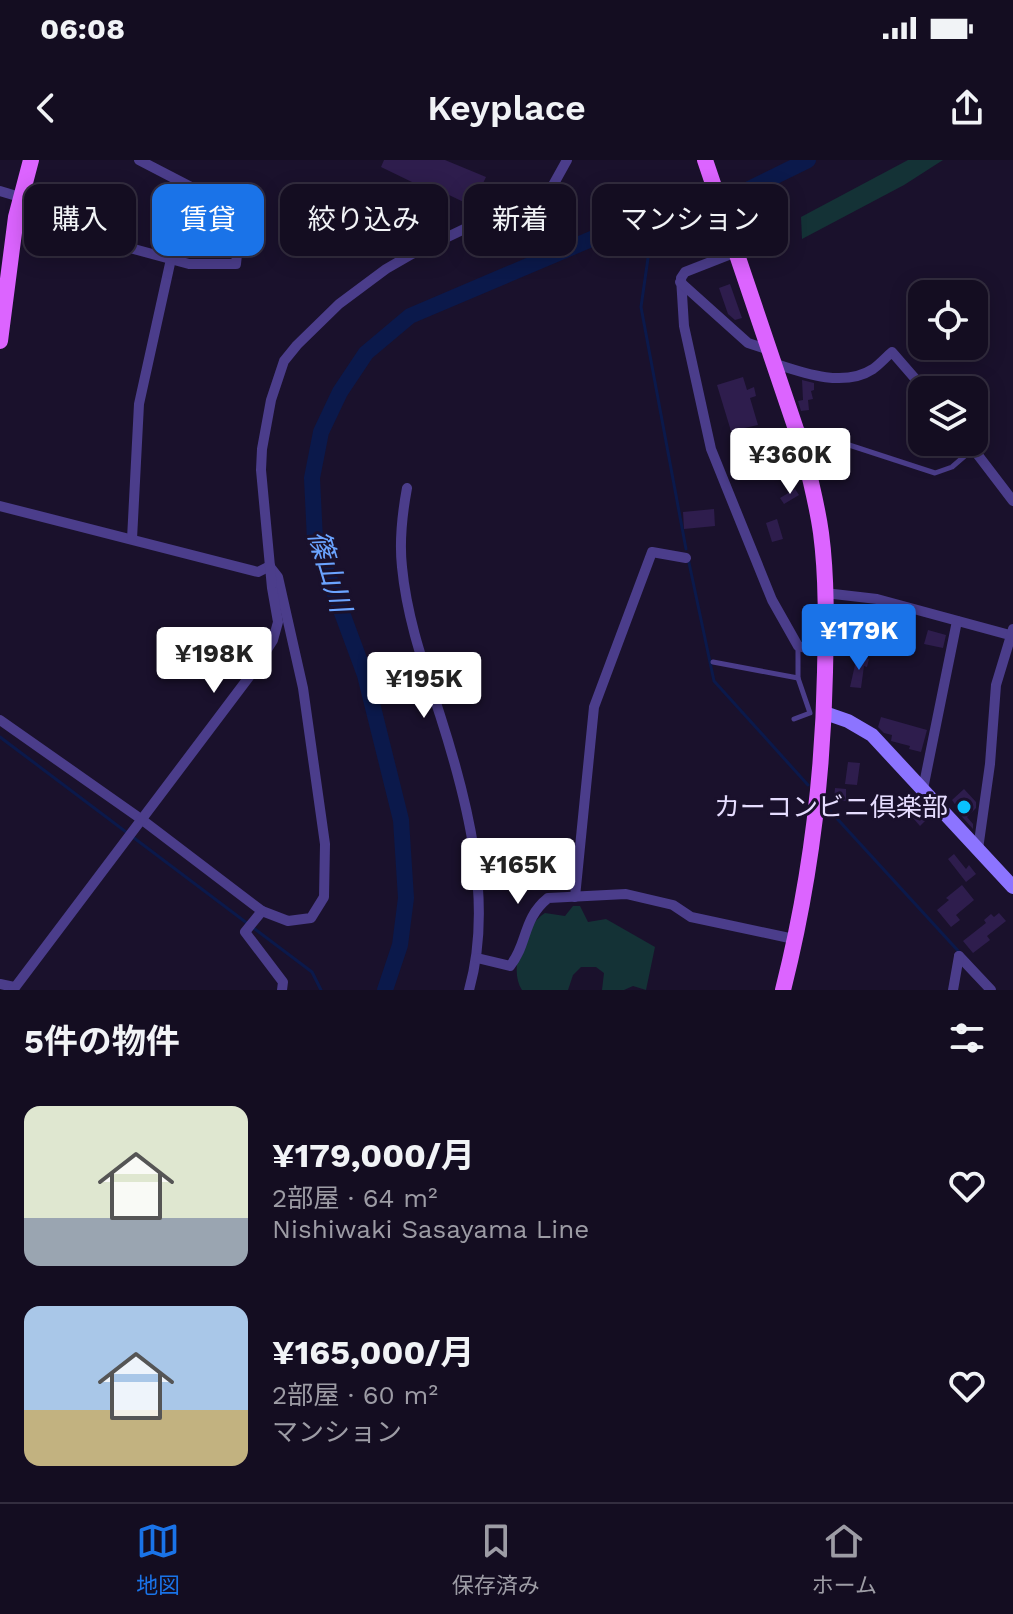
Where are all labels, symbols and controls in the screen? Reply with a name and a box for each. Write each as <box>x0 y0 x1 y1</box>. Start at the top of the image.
text: 06:08 <box>40 11 125 46</box>
icon: back <box>24 86 68 130</box>
icon: share <box>945 86 989 130</box>
text: Keyplace <box>427 87 586 129</box>
chip: 購入 <box>24 184 136 256</box>
chip: 賃貸 <box>152 184 264 256</box>
chip: 絞り込み <box>280 184 448 256</box>
chip: 新着 <box>464 184 576 256</box>
chip: マンション <box>592 184 788 256</box>
map controls <box>908 280 988 456</box>
button: locate <box>908 280 988 360</box>
button: layers <box>908 376 988 456</box>
pin: ¥360K <box>734 428 846 496</box>
text: ¥360K <box>748 439 832 469</box>
water label: 篠山川 <box>301 526 358 619</box>
pin: ¥179K <box>803 604 915 672</box>
text: ¥179K <box>820 615 898 645</box>
pin: ¥198K <box>158 627 270 695</box>
text: ¥198K <box>175 638 253 668</box>
pin: ¥195K <box>368 652 480 720</box>
text: ¥195K <box>385 663 463 693</box>
place label: カーコンビニ倶楽部 <box>714 792 948 822</box>
marker: カーコンビニ倶楽部 <box>955 798 973 816</box>
pin: ¥165K <box>462 838 574 906</box>
text: ¥165K <box>479 849 557 879</box>
icon: filters <box>945 1016 989 1060</box>
text: 5件の物件 <box>24 1021 180 1061</box>
text: ¥179,000/月 <box>272 1135 475 1175</box>
icon: home <box>88 1138 184 1234</box>
icon: heart <box>945 1164 989 1208</box>
text: 2部屋 · 64 m² <box>272 1183 438 1213</box>
text: Nishiwaki Sasayama Line <box>272 1214 589 1244</box>
text: ¥165,000/月 <box>272 1332 474 1372</box>
icon: home <box>88 1338 184 1434</box>
icon: heart <box>945 1364 989 1408</box>
text: 2部屋 · 60 m² <box>272 1380 438 1410</box>
text: マンション <box>272 1417 402 1447</box>
tab: 地図 <box>136 1519 180 1599</box>
tab: 保存済み <box>452 1519 540 1599</box>
tab: ホーム <box>812 1519 877 1599</box>

